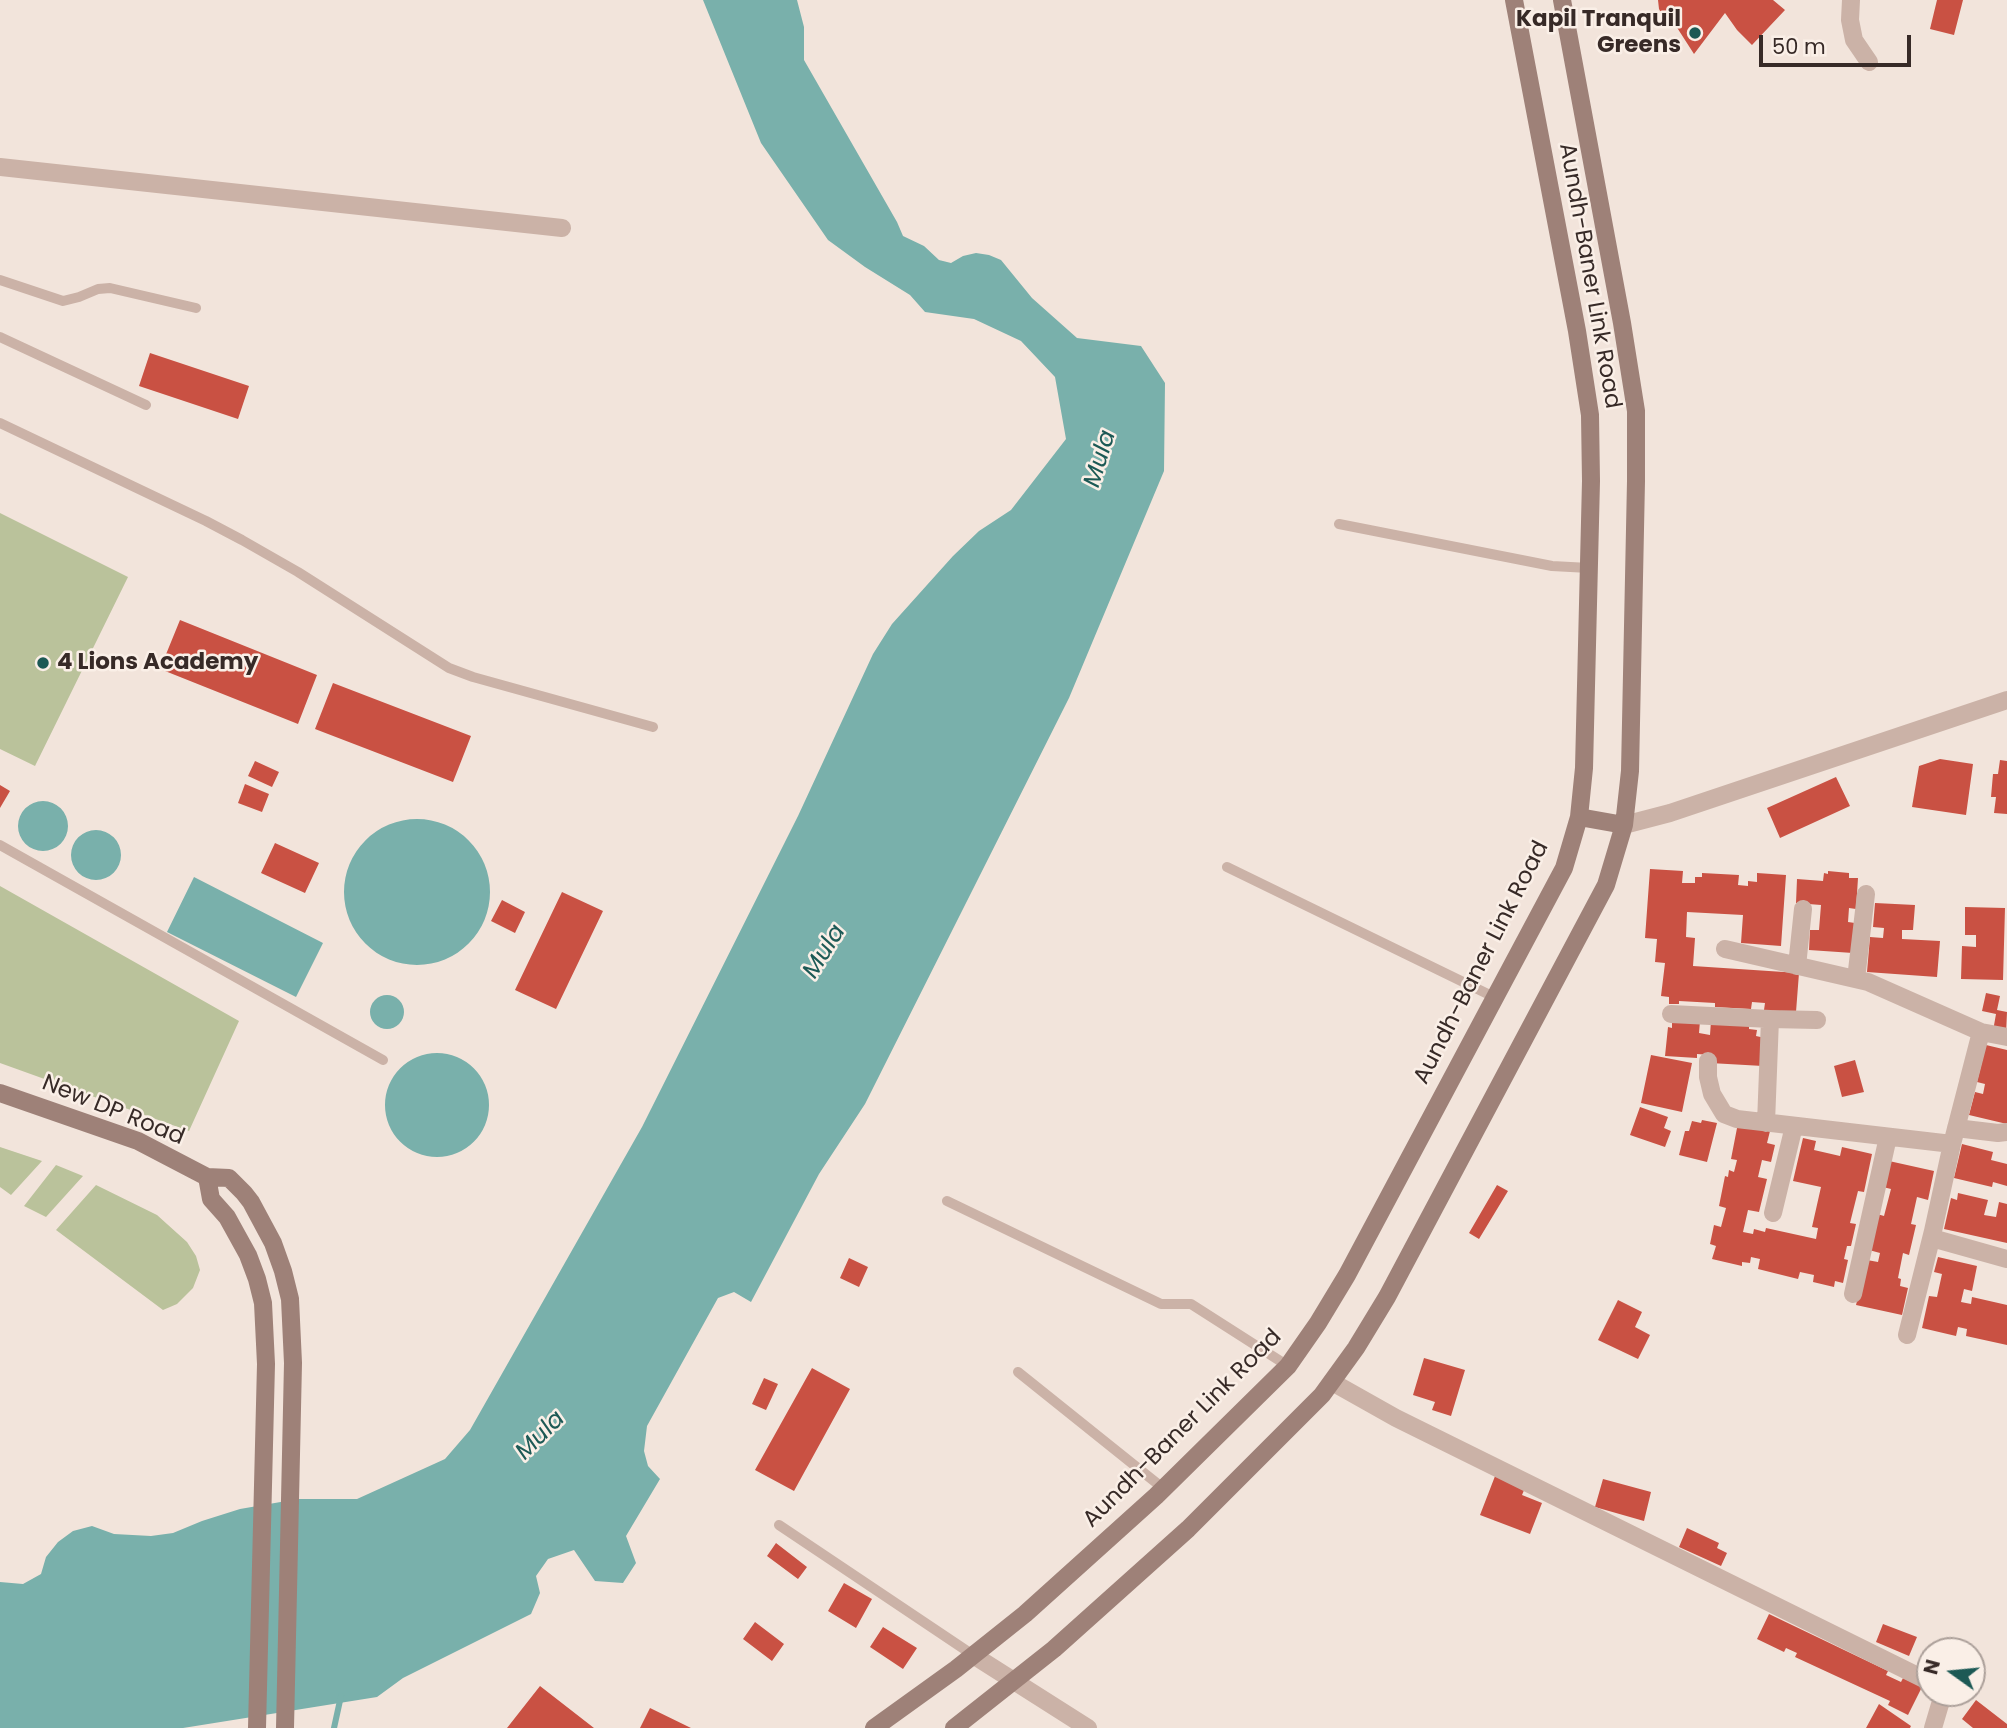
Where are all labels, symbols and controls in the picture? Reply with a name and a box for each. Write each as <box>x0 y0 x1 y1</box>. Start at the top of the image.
place label: Kapil Tranquil Greens <box>1516 6 1681 60</box>
scale bar <box>1762 21 1914 65</box>
marker: Kapil Tranquil Greens <box>1687 25 1703 41</box>
text: 50 m <box>1772 32 1826 61</box>
street label: Aundh-Baner Link Road <box>1552 141 1626 411</box>
water label: Mula <box>1079 427 1123 491</box>
place label: 4 Lions Academy <box>57 649 258 677</box>
marker: 4 Lions Academy <box>35 655 51 671</box>
street label: Aundh-Baner Link Road <box>1409 837 1555 1089</box>
water label: Mula <box>797 920 853 984</box>
street label: New DP Road <box>38 1070 188 1152</box>
street label: Aundh-Baner Link Road <box>1078 1324 1288 1534</box>
water label: Mula <box>510 1405 572 1467</box>
north arrow <box>1916 1637 1986 1707</box>
text: N <box>1917 1657 1947 1677</box>

